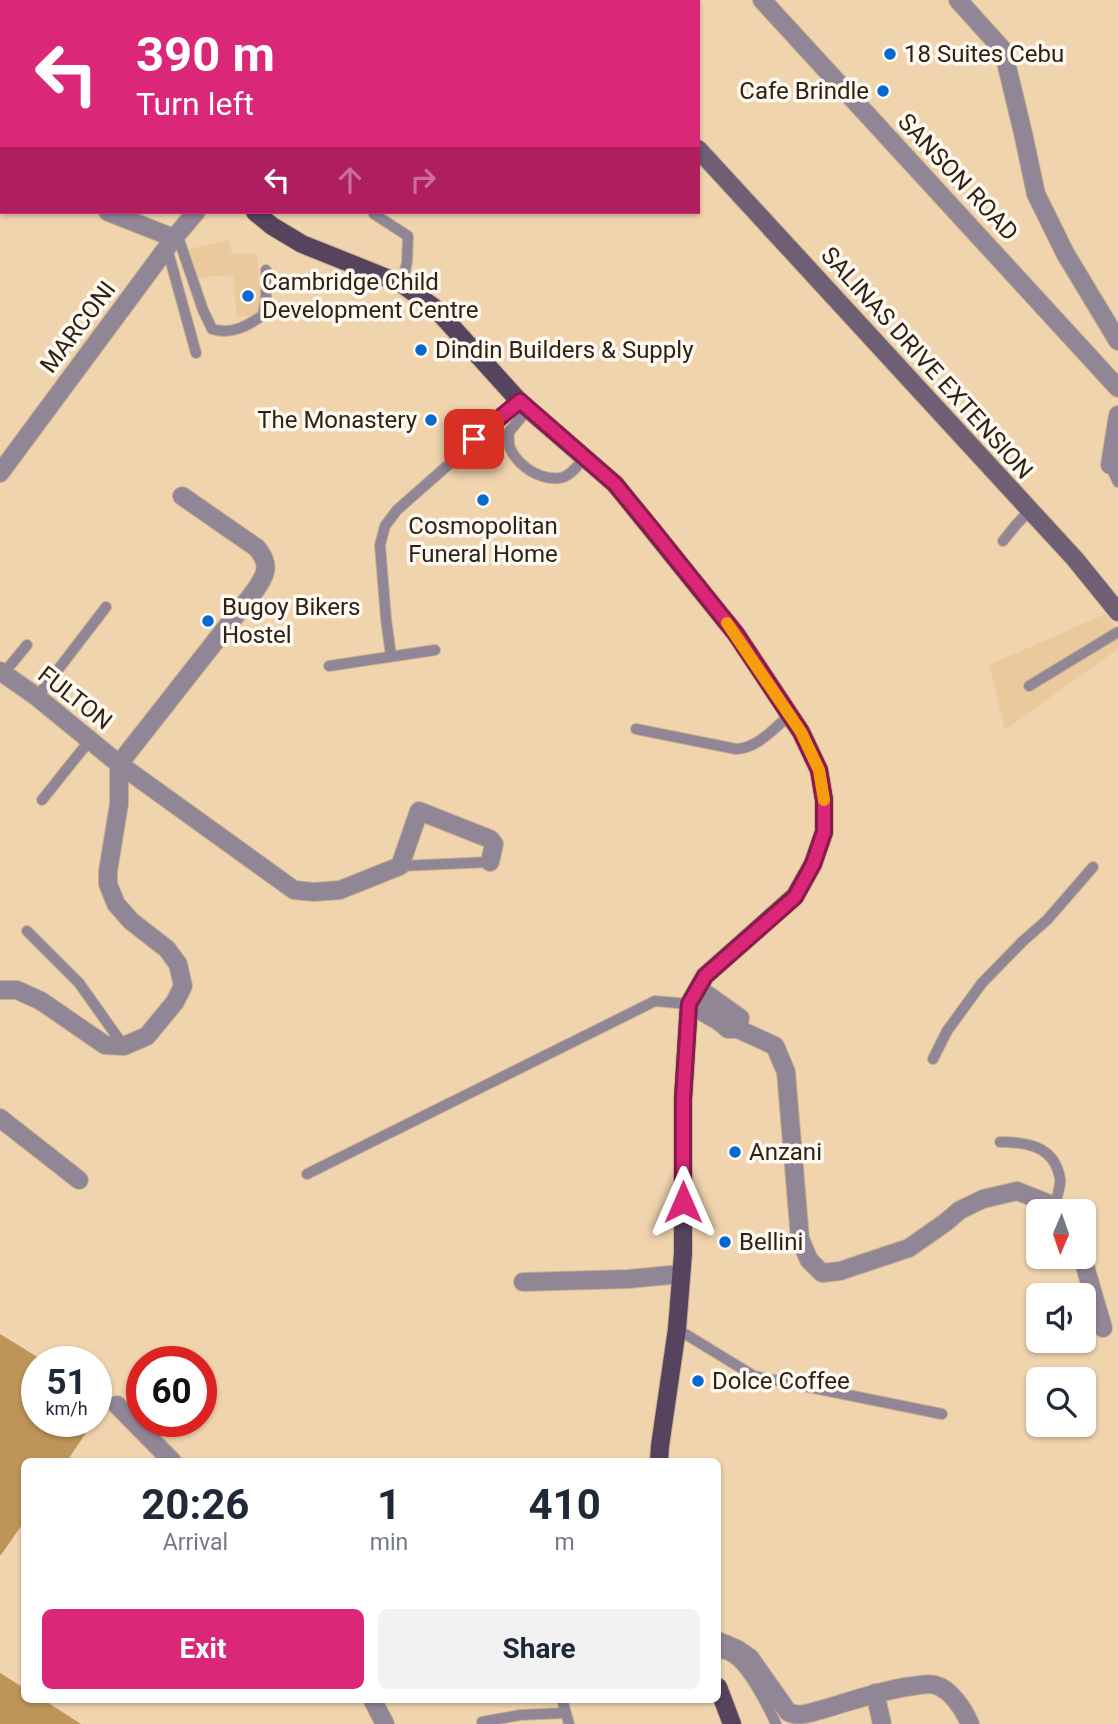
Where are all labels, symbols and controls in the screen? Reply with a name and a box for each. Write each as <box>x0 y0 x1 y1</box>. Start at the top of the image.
text: 390 m <box>136 26 275 83</box>
icon: left <box>21 28 112 119</box>
place label: 18 Suites Cebu <box>904 40 1064 68</box>
marker: 18 Suites Cebu <box>882 46 898 62</box>
place label: Cafe Brindle <box>739 77 869 105</box>
marker: Cafe Brindle <box>875 83 891 99</box>
text: Turn left <box>136 85 254 123</box>
street label: SANSON ROAD <box>892 108 1024 246</box>
icon: left <box>258 161 296 199</box>
icon: ahead <box>331 161 369 199</box>
icon: right <box>404 161 442 199</box>
street label: SALINAS DRIVE EXTENSION <box>815 241 1039 485</box>
place label: Cambridge Child Development Centre <box>262 268 478 324</box>
street label: MARCONI <box>35 276 121 378</box>
marker: Cambridge Child Development Centre <box>240 288 256 304</box>
place label: Dindin Builders & Supply <box>435 336 694 364</box>
marker: Dindin Builders & Supply <box>413 342 429 358</box>
place label: The Monastery <box>257 406 418 434</box>
pin <box>444 409 504 469</box>
marker: The Monastery <box>423 412 439 428</box>
icon: arrive <box>455 420 493 458</box>
marker: Cosmopolitan Funeral Home <box>475 492 491 508</box>
place label: Cosmopolitan Funeral Home <box>408 512 558 568</box>
place label: Bugoy Bikers Hostel <box>222 593 360 649</box>
marker: Bugoy Bikers Hostel <box>200 613 216 629</box>
street label: FULTON <box>32 660 118 736</box>
place label: Anzani <box>749 1138 822 1166</box>
marker: Anzani <box>727 1144 743 1160</box>
position arrow <box>646 1165 720 1239</box>
north arrow <box>1026 1199 1096 1269</box>
map controls <box>1026 1199 1096 1437</box>
place label: Bellini <box>739 1228 803 1256</box>
marker: Bellini <box>717 1234 733 1250</box>
button: sound <box>1026 1283 1096 1353</box>
speed limit sign: 60 <box>126 1346 217 1437</box>
text: 51 <box>46 1362 87 1403</box>
place label: Dolce Coffee <box>712 1367 850 1395</box>
button: search <box>1026 1367 1096 1437</box>
marker: Dolce Coffee <box>690 1373 706 1389</box>
text: km/h <box>45 1398 88 1419</box>
text: 20:26 <box>141 1480 249 1529</box>
text: 1 <box>377 1480 401 1529</box>
text: 410 <box>528 1480 601 1529</box>
text: Arrival <box>163 1529 228 1556</box>
text: min <box>370 1529 408 1556</box>
text: m <box>555 1529 575 1556</box>
button: Exit <box>42 1609 364 1689</box>
button: Share <box>378 1609 700 1689</box>

